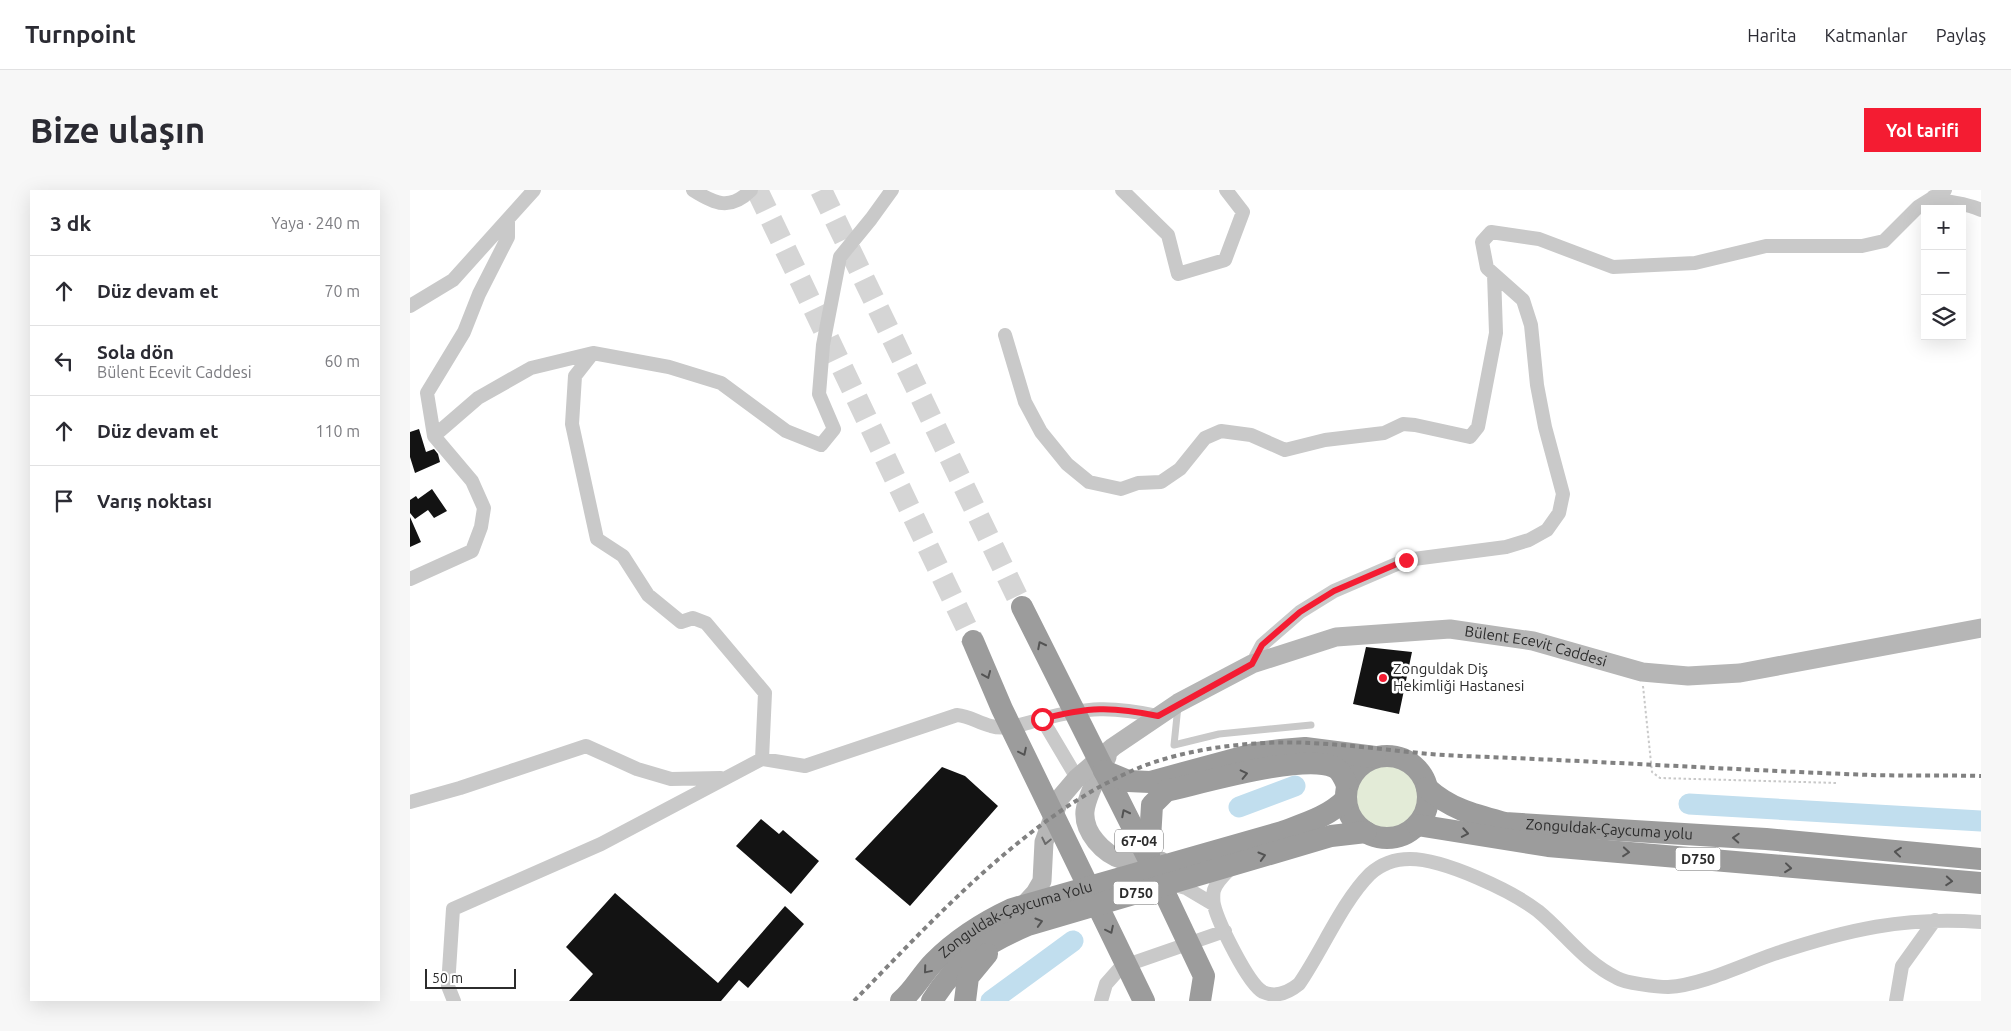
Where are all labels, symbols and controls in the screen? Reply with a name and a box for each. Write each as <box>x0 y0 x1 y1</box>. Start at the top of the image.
text: Turnpoint <box>25 21 136 48</box>
text: Harita <box>1747 25 1797 45</box>
text: Katmanlar <box>1825 25 1908 45</box>
text: Paylaş <box>1936 25 1986 45</box>
button: Yol tarifi <box>1864 108 1981 152</box>
text: Bize ulaşın <box>30 110 205 150</box>
map controls <box>1921 205 1966 340</box>
button: + <box>1921 205 1966 250</box>
text: 3 dk <box>50 211 91 235</box>
text: Yaya · 240 m <box>271 214 360 232</box>
button: − <box>1921 250 1966 295</box>
icon: ahead <box>50 277 78 305</box>
text: Düz devam et <box>97 280 218 302</box>
text: 70 m <box>324 282 360 300</box>
button: layers <box>1921 295 1966 340</box>
text: Sola dön <box>97 341 174 363</box>
icon: left <box>50 347 78 375</box>
text: 60 m <box>324 352 360 370</box>
text: Bülent Ecevit Caddesi <box>97 363 252 381</box>
icon: ahead <box>50 417 78 445</box>
text: Düz devam et <box>97 420 218 442</box>
text: 110 m <box>315 422 360 440</box>
icon: arrive <box>50 487 78 515</box>
text: Varış noktası <box>97 490 212 512</box>
route end <box>1395 549 1418 572</box>
street label: Bülent Ecevit Caddesi <box>1464 622 1609 670</box>
one-way arrow <box>1037 641 1047 650</box>
place label: Zonguldak Diş Hekimliği Hastanesi <box>1393 660 1524 694</box>
one-way arrow <box>981 670 992 679</box>
marker: Zonguldak Diş Hekimliği Hastanesi <box>1377 672 1389 684</box>
route start <box>1031 708 1054 731</box>
one-way arrow <box>1017 747 1028 756</box>
one-way arrow <box>1239 769 1248 779</box>
one-way arrow <box>1121 809 1131 818</box>
street label: Zonguldak-Çaycuma yolu <box>1525 815 1693 843</box>
one-way arrow <box>1460 828 1469 838</box>
road number: 67-04 <box>1115 830 1163 852</box>
one-way arrow <box>1732 832 1740 843</box>
one-way arrow <box>1041 836 1052 845</box>
one-way arrow <box>1622 847 1630 858</box>
one-way arrow <box>1893 847 1901 858</box>
road number: D750 <box>1676 848 1720 871</box>
one-way arrow <box>1257 852 1265 862</box>
one-way arrow <box>1784 862 1792 873</box>
one-way arrow <box>1946 876 1954 887</box>
street label: Zonguldak-Çaycuma Yolu <box>935 878 1094 961</box>
road number: D750 <box>1114 881 1158 904</box>
one-way arrow <box>1034 918 1042 928</box>
one-way arrow <box>1104 925 1114 934</box>
one-way arrow <box>924 965 933 974</box>
scale bar <box>425 966 516 989</box>
text: 50 m <box>432 970 463 986</box>

